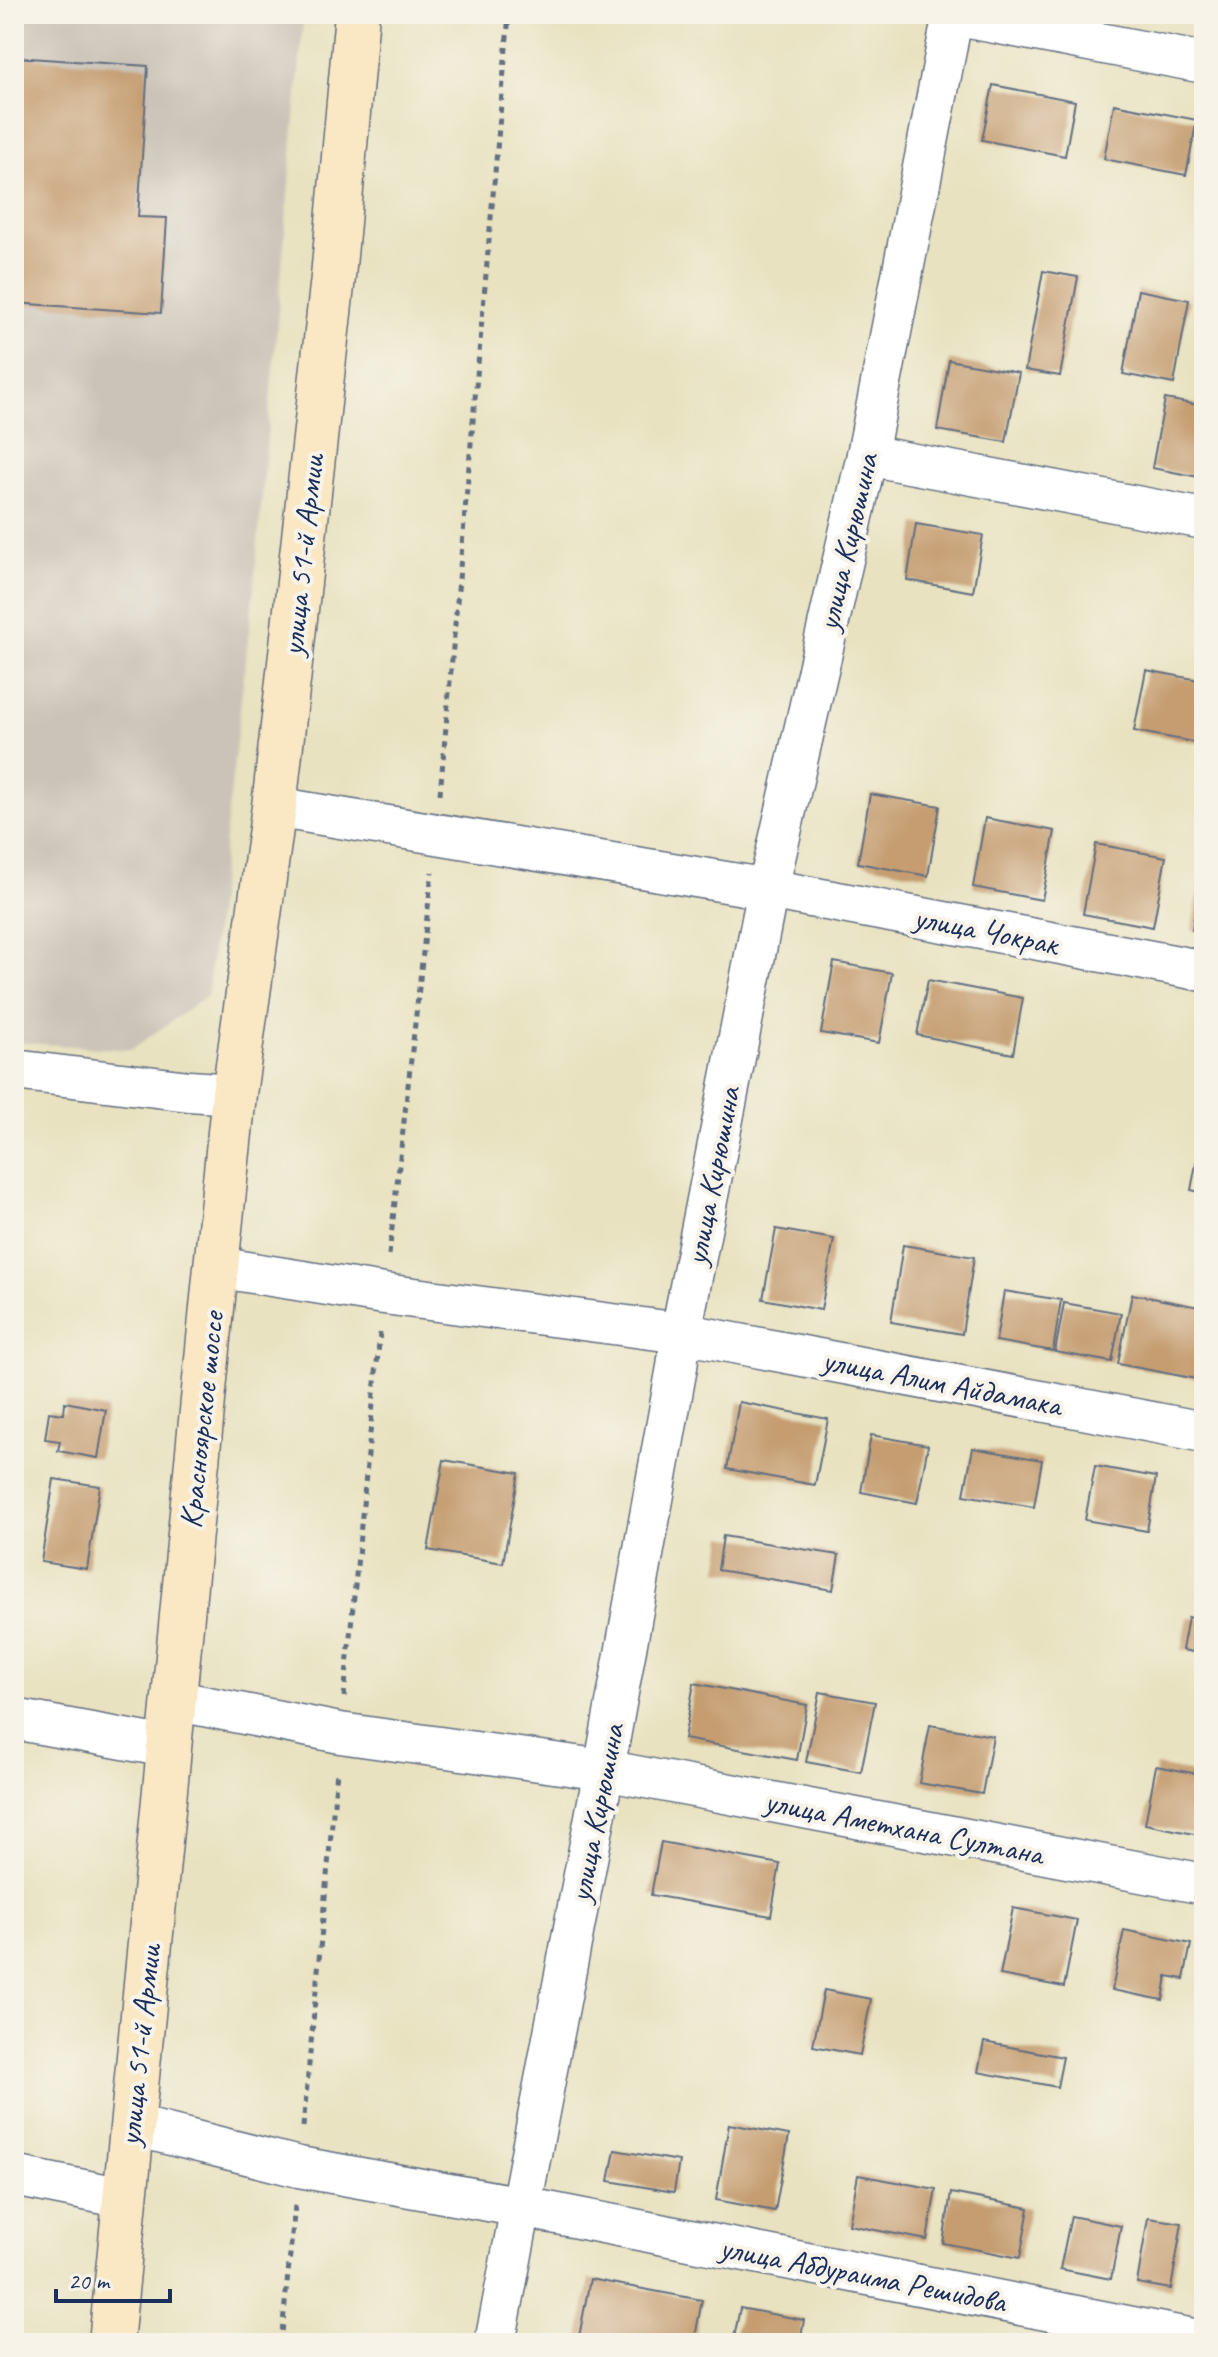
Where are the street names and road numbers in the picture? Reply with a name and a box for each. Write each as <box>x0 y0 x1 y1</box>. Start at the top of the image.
street label: улица Кирюшина <box>807 448 888 637</box>
street label: улица 51-й Армии <box>271 451 334 660</box>
street label: улица Чокрак <box>909 896 1064 965</box>
street label: улица Кирюшина <box>675 1082 750 1270</box>
street label: Красноярское шоссе <box>170 1307 234 1530</box>
street label: улица Алим Айдамака <box>817 1339 1068 1426</box>
street label: улица Кирюшина <box>559 1719 634 1907</box>
street label: улица Аметхана Султана <box>759 1780 1049 1875</box>
street label: улица 51-й Армии <box>108 1941 171 2150</box>
street label: улица Абдураима Решидова <box>715 2226 1011 2323</box>

